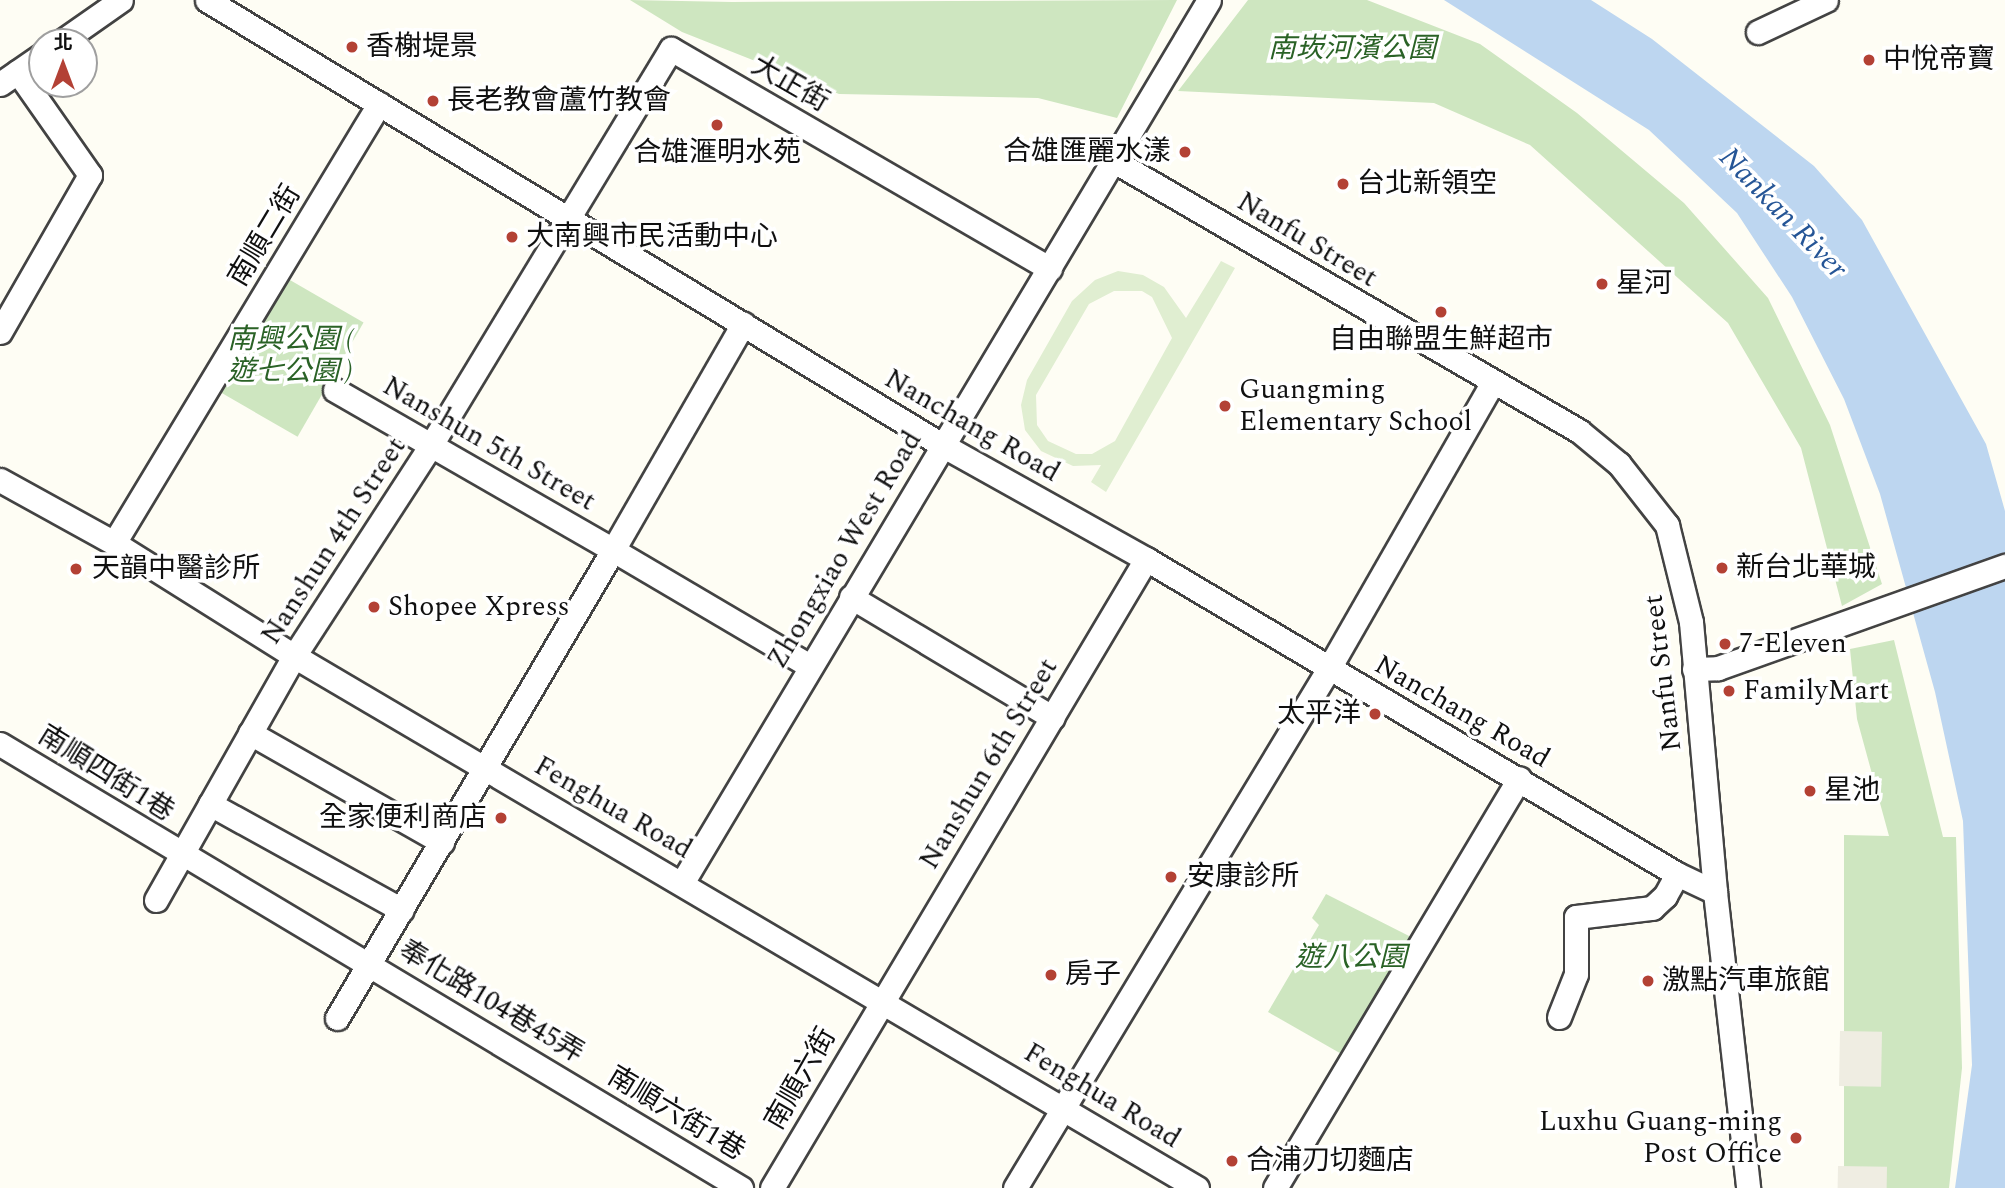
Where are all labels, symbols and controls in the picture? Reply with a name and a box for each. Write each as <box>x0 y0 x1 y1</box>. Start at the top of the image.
north arrow <box>28 28 98 98</box>
text: 北 <box>53 29 73 58</box>
place label: 香榭堤景 <box>366 30 478 64</box>
park label: 南崁河濱公園 <box>1268 32 1436 66</box>
marker: 香榭堤景 <box>344 39 360 55</box>
place label: 中悅帝寶 <box>1883 43 1995 77</box>
street label: 大正街 <box>745 48 835 120</box>
marker: 中悅帝寶 <box>1861 52 1877 68</box>
place label: 長老教會蘆竹教會 <box>447 84 671 118</box>
marker: 長老教會蘆竹教會 <box>425 93 441 109</box>
marker: 合雄滙明水苑 <box>709 117 725 133</box>
place label: 合雄匯麗水漾 <box>1003 135 1171 169</box>
place label: 合雄滙明水苑 <box>633 136 801 170</box>
water label: Nankan River <box>1711 140 1855 286</box>
marker: 合雄匯麗水漾 <box>1177 144 1193 160</box>
place label: 台北新領空 <box>1357 167 1497 201</box>
marker: 台北新領空 <box>1335 176 1351 192</box>
street label: 南順二街 <box>222 179 308 293</box>
street label: Nanfu Street <box>1231 185 1383 295</box>
place label: 大南興市民活動中心 <box>526 220 778 254</box>
marker: 大南興市民活動中心 <box>504 229 520 245</box>
place label: 星河 <box>1616 267 1672 301</box>
marker: 星河 <box>1594 276 1610 292</box>
marker: 自由聯盟生鮮超市 <box>1433 304 1449 320</box>
park label: 南興公園 ( 遊七公園 ) <box>227 323 353 389</box>
place label: 自由聯盟生鮮超市 <box>1329 323 1553 357</box>
street label: Nanchang Road <box>878 362 1066 490</box>
street label: Nanshun 5th Street <box>377 369 601 519</box>
place label: Guangming Elementary School <box>1239 373 1472 439</box>
marker: Guangming Elementary School <box>1217 398 1233 414</box>
street label: Zhongxiao West Road <box>761 425 929 675</box>
street label: Nanshun 4th Street <box>255 431 413 651</box>
place label: 新台北華城 <box>1736 551 1876 585</box>
place label: 天韻中醫診所 <box>92 552 260 586</box>
marker: 天韻中醫診所 <box>66 559 86 579</box>
marker: 新台北華城 <box>1714 560 1730 576</box>
place label: Shopee Xpress <box>388 590 570 624</box>
street label: Nanfu Street <box>1637 593 1689 753</box>
marker: Shopee Xpress <box>366 599 382 615</box>
place label: 7-Eleven <box>1739 627 1847 661</box>
marker: 7-Eleven <box>1717 636 1733 652</box>
street label: Nanchang Road <box>1368 648 1556 776</box>
street label: Nanshun 6th Street <box>913 652 1065 876</box>
place label: FamilyMart <box>1743 674 1889 708</box>
marker: FamilyMart <box>1721 683 1737 699</box>
place label: 太平洋 <box>1277 697 1361 731</box>
marker: 太平洋 <box>1367 706 1383 722</box>
street label: 南順四街1巷 <box>32 719 180 829</box>
street label: Fenghua Road <box>528 749 698 867</box>
place label: 星池 <box>1824 774 1880 808</box>
marker: 星池 <box>1802 783 1818 799</box>
place label: 全家便利商店 <box>319 801 487 835</box>
marker: 全家便利商店 <box>493 810 509 826</box>
place label: 安康診所 <box>1187 860 1299 894</box>
marker: 安康診所 <box>1161 867 1181 887</box>
street label: 奉化路104巷45弄 <box>392 934 590 1070</box>
park label: 遊八公園 <box>1295 941 1407 975</box>
place label: 房子 <box>1065 958 1121 992</box>
place label: 激點汽車旅館 <box>1662 964 1830 998</box>
marker: 房子 <box>1043 967 1059 983</box>
marker: 激點汽車旅館 <box>1640 973 1656 989</box>
street label: 南順六街 <box>758 1022 844 1136</box>
street label: Fenghua Road <box>1018 1036 1186 1156</box>
street label: 南順六街1巷 <box>601 1060 751 1168</box>
place label: Luxhu Guang-ming Post Office <box>1539 1105 1782 1171</box>
marker: Luxhu Guang-ming Post Office <box>1788 1130 1804 1146</box>
place label: 合浦刀切麵店 <box>1246 1144 1414 1178</box>
marker: 合浦刀切麵店 <box>1224 1153 1240 1169</box>

